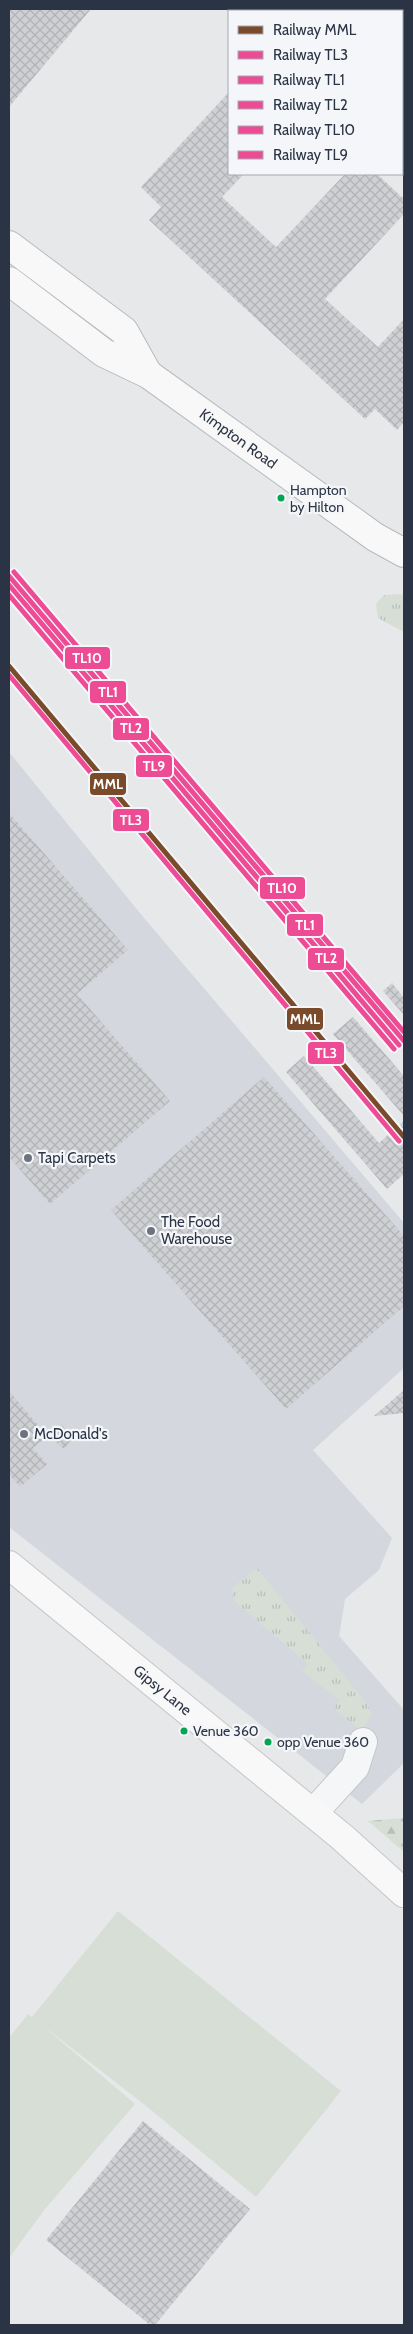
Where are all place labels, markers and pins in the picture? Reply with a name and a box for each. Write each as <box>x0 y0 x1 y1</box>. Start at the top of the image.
place label: Hampton by Hilton <box>290 481 347 516</box>
marker: Hampton by Hilton <box>276 493 286 503</box>
place label: Tapi Carpets <box>38 1149 116 1167</box>
marker: Tapi Carpets <box>22 1152 34 1164</box>
place label: The Food Warehouse <box>161 1213 232 1248</box>
marker: The Food Warehouse <box>145 1225 157 1237</box>
place label: McDonald's <box>34 1425 108 1443</box>
marker: McDonald's <box>18 1428 30 1440</box>
place label: Venue 360 <box>193 1722 259 1740</box>
marker: Venue 360 <box>179 1726 189 1736</box>
place label: opp Venue 360 <box>277 1733 369 1751</box>
marker: opp Venue 360 <box>263 1737 273 1747</box>

